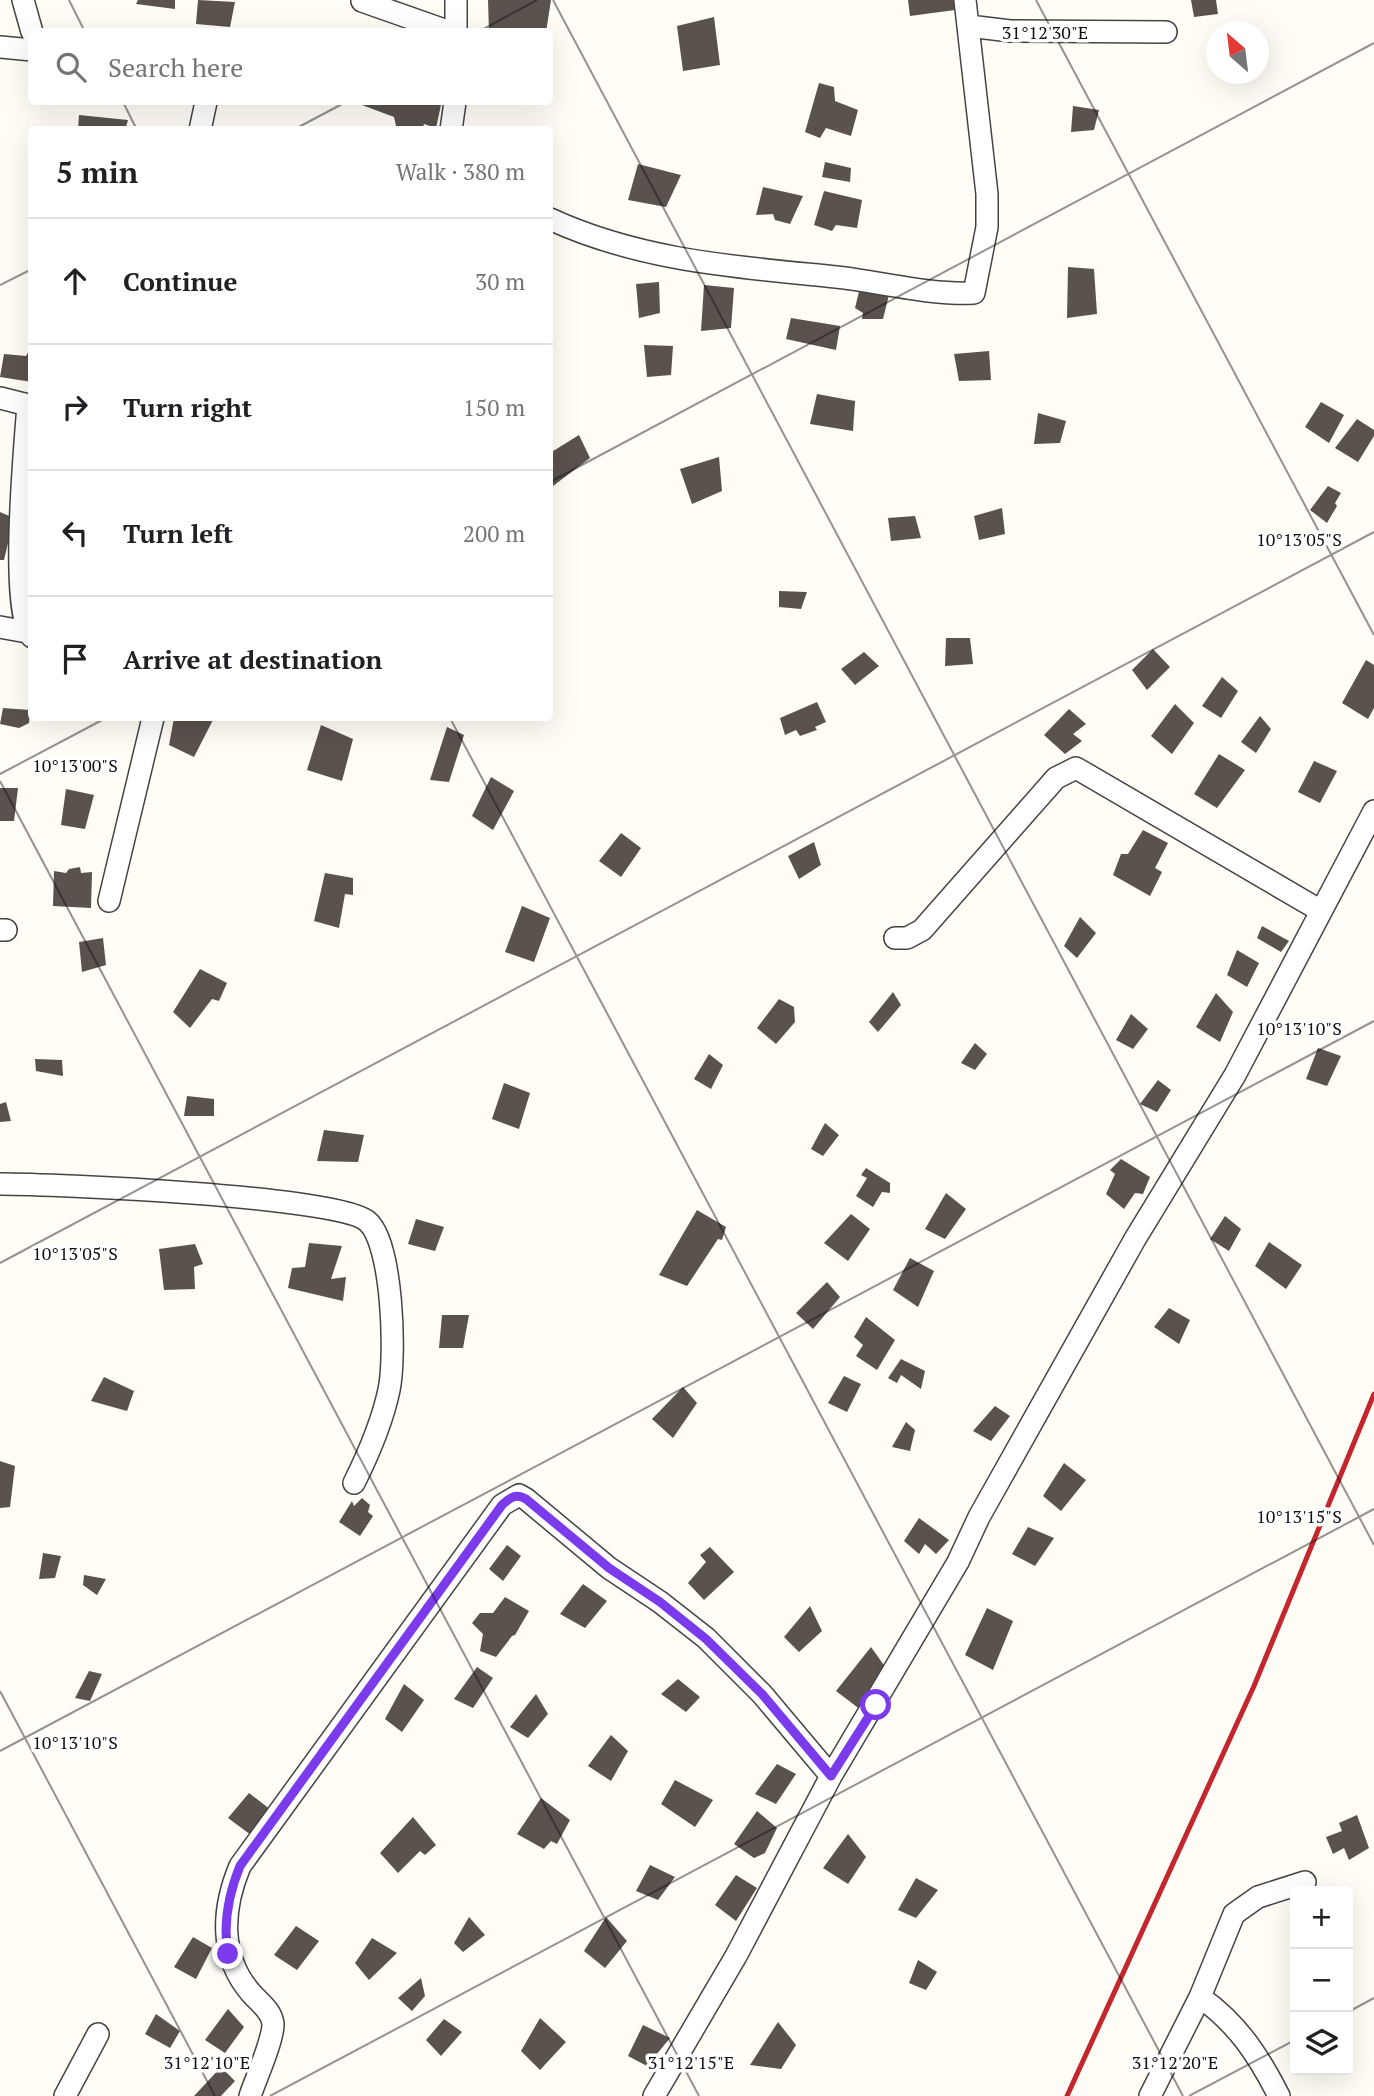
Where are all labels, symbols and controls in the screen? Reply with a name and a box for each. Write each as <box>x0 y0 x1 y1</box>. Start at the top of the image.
text: 31°12'30"E <box>1002 20 1088 44</box>
north arrow <box>1206 21 1269 84</box>
search box <box>28 28 553 105</box>
icon: search <box>52 48 90 86</box>
text: Search here <box>108 50 243 84</box>
text: 5 min <box>56 152 138 192</box>
text: Walk · 380 m <box>396 156 525 187</box>
icon: ahead <box>56 262 94 300</box>
text: Continue <box>123 264 237 298</box>
text: 30 m <box>475 266 525 297</box>
icon: right <box>56 388 94 426</box>
text: Turn right <box>123 390 252 424</box>
text: 150 m <box>463 392 525 423</box>
icon: left <box>56 514 94 552</box>
text: Turn left <box>123 516 233 550</box>
text: 200 m <box>463 518 525 549</box>
text: 10°13'05"S <box>1256 527 1342 551</box>
icon: arrive <box>56 640 94 678</box>
text: Arrive at destination <box>123 642 382 676</box>
text: 10°13'00"S <box>32 753 118 777</box>
text: 10°13'10"S <box>1256 1016 1342 1040</box>
text: 10°13'05"S <box>32 1241 118 1265</box>
text: 10°13'15"S <box>1256 1504 1342 1528</box>
route start <box>860 1689 891 1720</box>
text: 10°13'10"S <box>32 1730 118 1754</box>
map controls <box>1290 1886 1353 2075</box>
button: + <box>1290 1886 1353 1949</box>
route end <box>212 1938 243 1969</box>
button: − <box>1290 1949 1353 2012</box>
button: layers <box>1290 2012 1353 2075</box>
text: 31°12'10"E <box>164 2050 250 2074</box>
text: 31°12'15"E <box>648 2050 734 2074</box>
text: 31°12'20"E <box>1132 2050 1218 2074</box>

